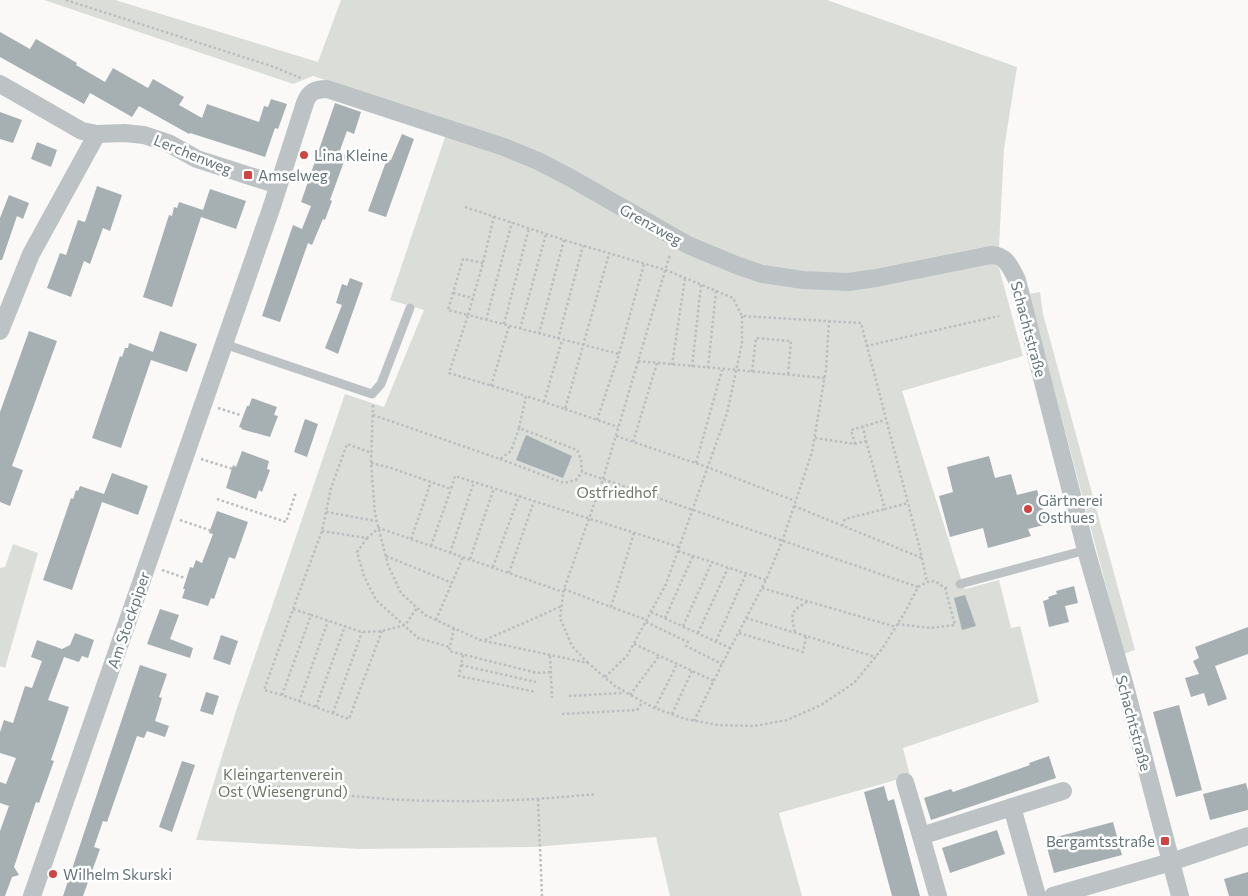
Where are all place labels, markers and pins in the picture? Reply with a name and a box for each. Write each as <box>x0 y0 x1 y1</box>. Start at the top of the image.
place label: Lina Kleine <box>314 146 388 164</box>
marker: Lina Kleine <box>298 149 310 161</box>
place label: Amselweg <box>258 166 328 184</box>
marker: Amselweg <box>242 169 254 181</box>
place label: Gärtnerei Osthues <box>1038 491 1103 526</box>
marker: Gärtnerei Osthues <box>1022 503 1034 515</box>
place label: Bergamtsstraße <box>1046 832 1155 850</box>
marker: Bergamtsstraße <box>1159 835 1171 847</box>
place label: Wilhelm Skurski <box>63 865 172 883</box>
marker: Wilhelm Skurski <box>47 868 59 880</box>

